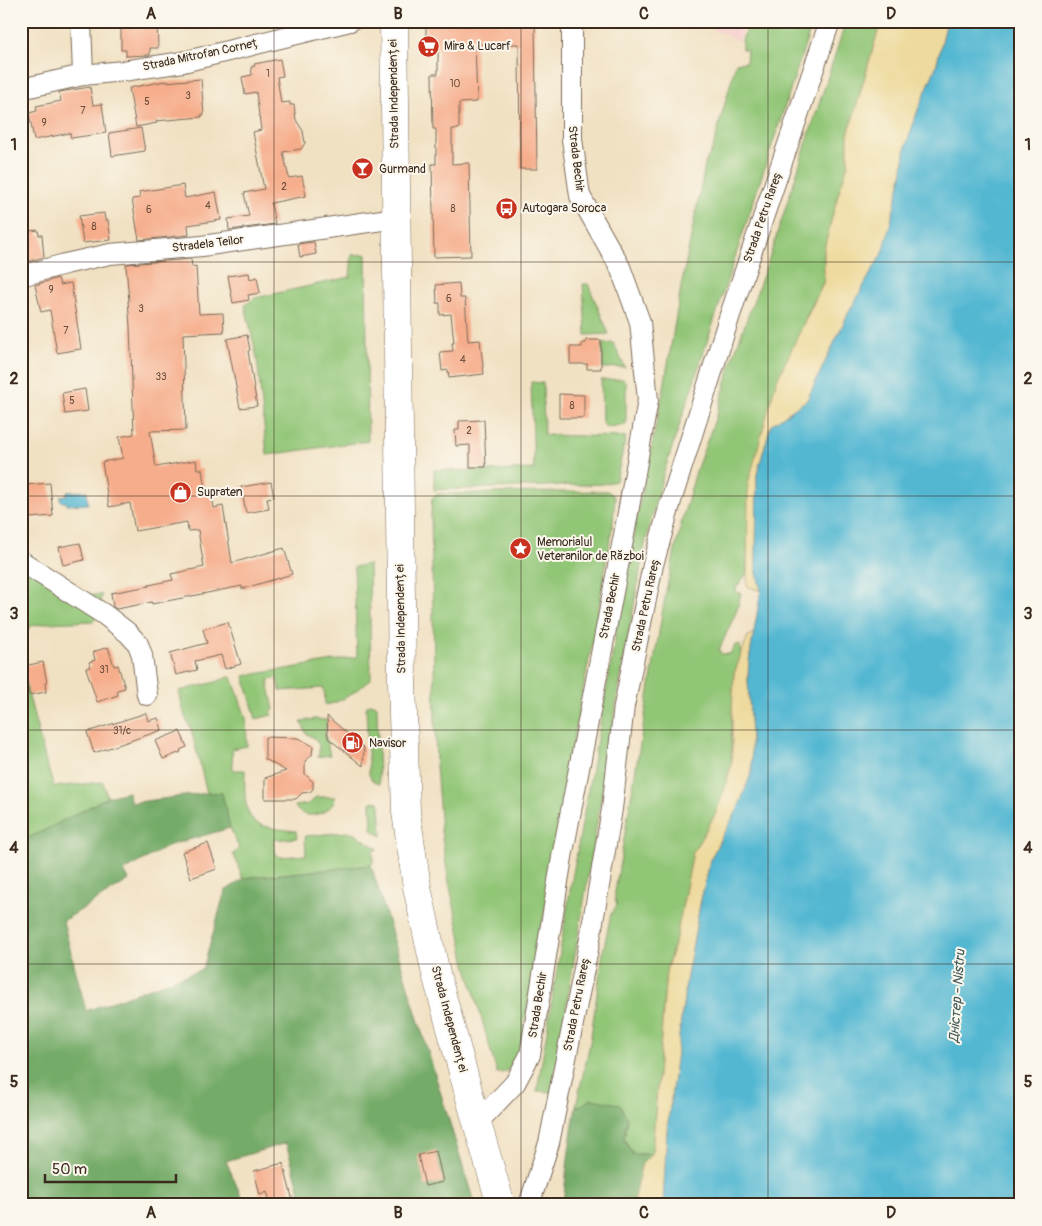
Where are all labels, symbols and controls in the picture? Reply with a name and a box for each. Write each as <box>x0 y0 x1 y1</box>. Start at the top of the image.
text: A <box>146 4 157 24</box>
text: B <box>393 4 403 24</box>
text: C <box>639 4 649 24</box>
text: D <box>886 4 896 24</box>
supermarket icon: Mira & Lucarf <box>416 34 440 58</box>
street label: Strada Mitrofan Corneț <box>141 35 261 75</box>
street label: Strada Independenței <box>386 39 402 149</box>
place label: Mira & Lucarf <box>444 39 511 54</box>
house number: 1 <box>266 68 270 80</box>
house number: 10 <box>450 78 461 90</box>
house number: 3 <box>185 90 191 102</box>
house number: 5 <box>144 96 150 108</box>
house number: 7 <box>80 105 86 117</box>
house number: 9 <box>41 117 47 129</box>
street label: Strada Bechir <box>564 125 588 194</box>
text: 1 <box>11 135 17 155</box>
text: 1 <box>1025 135 1031 155</box>
bar icon: Gurmand <box>351 157 375 181</box>
place label: Gurmand <box>379 162 426 177</box>
street label: Strada Petru Rareș <box>740 169 786 265</box>
house number: 2 <box>281 181 287 193</box>
bus stop icon: Autogara Soroca <box>494 196 518 220</box>
house number: 4 <box>205 200 211 212</box>
place label: Autogara Soroca <box>522 201 607 216</box>
house number: 8 <box>450 203 456 215</box>
house number: 6 <box>146 204 152 216</box>
house number: 8 <box>91 221 97 233</box>
street label: Stradela Teilor <box>171 232 245 256</box>
house number: 9 <box>48 284 54 296</box>
house number: 6 <box>446 293 452 305</box>
house number: 3 <box>138 303 144 315</box>
house number: 7 <box>63 325 69 337</box>
house number: 4 <box>460 354 466 366</box>
text: 2 <box>10 369 19 389</box>
text: 2 <box>1024 369 1033 389</box>
house number: 33 <box>155 371 167 383</box>
house number: 5 <box>69 395 75 407</box>
house number: 8 <box>569 400 575 412</box>
house number: 2 <box>466 425 472 437</box>
shop icon: Supraten <box>169 480 193 504</box>
place label: Supraten <box>197 485 243 500</box>
place label: Memorialul Veteranilor de Război <box>537 535 644 564</box>
place icon: Memorialul Veteranilor de Război <box>509 537 533 561</box>
street label: Strada Petru Rareș <box>629 557 663 653</box>
street label: Strada Independenței <box>393 564 409 674</box>
street label: Strada Bechir <box>596 571 624 640</box>
text: 3 <box>10 604 19 624</box>
text: 3 <box>1024 604 1033 624</box>
house number: 31 <box>99 664 109 676</box>
house number: 31/c <box>113 725 131 737</box>
fuel station icon: Navisor <box>341 731 365 755</box>
place label: Navisor <box>369 736 407 751</box>
text: 4 <box>9 838 19 858</box>
text: 4 <box>1023 838 1033 858</box>
water label: Дністер - Nistru <box>945 948 969 1044</box>
street label: Strada Petru Rareș <box>561 956 593 1052</box>
street label: Strada Independenței <box>428 964 470 1074</box>
street label: Strada Bechir <box>525 970 551 1039</box>
text: 5 <box>10 1072 19 1092</box>
text: 5 <box>1024 1072 1033 1092</box>
scale bar <box>45 1151 176 1183</box>
text: 50 m <box>52 1160 87 1179</box>
text: A <box>146 1203 157 1223</box>
text: B <box>393 1203 403 1223</box>
text: C <box>639 1203 649 1223</box>
text: D <box>886 1203 896 1223</box>

